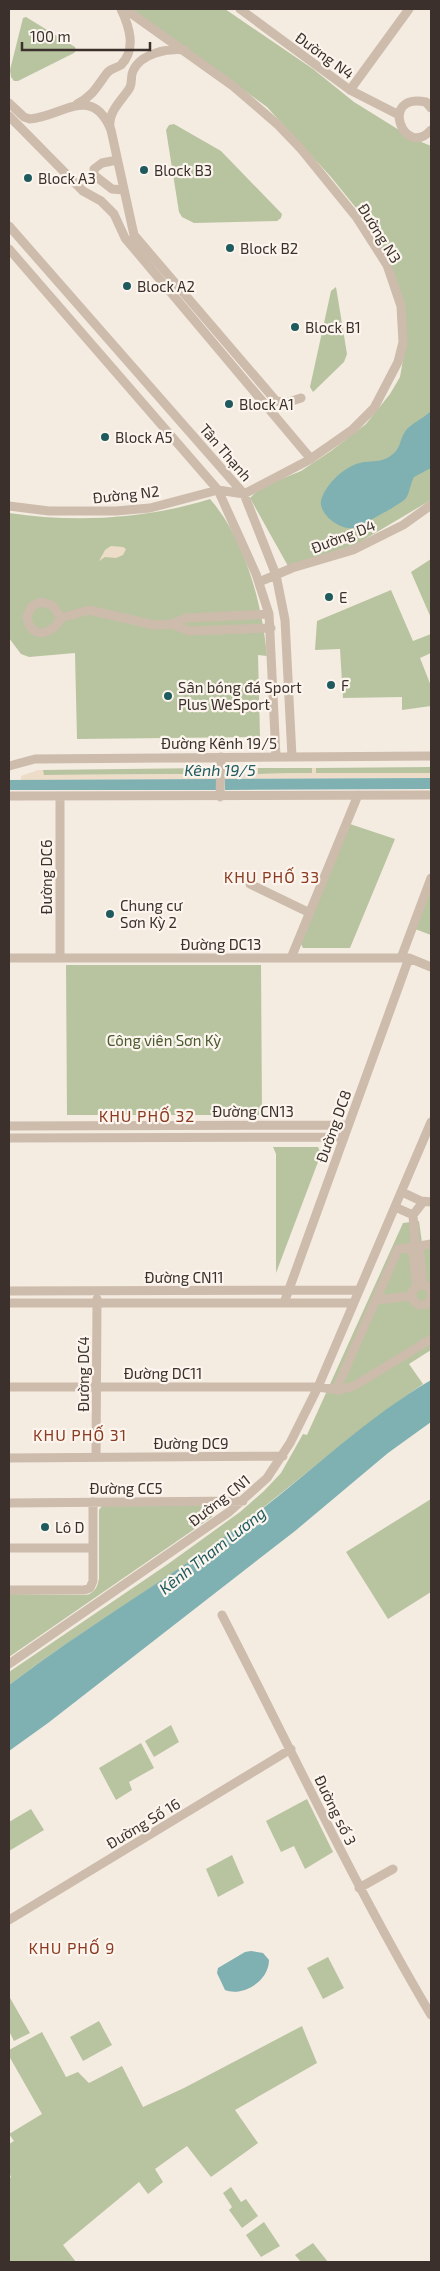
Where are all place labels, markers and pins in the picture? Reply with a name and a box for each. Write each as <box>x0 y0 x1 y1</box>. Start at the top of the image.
place label: Block B3 <box>154 161 212 179</box>
marker: Block B3 <box>138 164 150 176</box>
place label: Block A3 <box>38 169 96 187</box>
marker: Block A3 <box>22 172 34 184</box>
place label: Block B2 <box>240 239 298 257</box>
marker: Block B2 <box>224 242 236 254</box>
place label: Block A2 <box>137 277 195 295</box>
marker: Block A2 <box>121 280 133 292</box>
place label: Block B1 <box>305 318 361 336</box>
marker: Block B1 <box>289 321 301 333</box>
place label: Block A1 <box>239 395 294 413</box>
marker: Block A1 <box>223 398 235 410</box>
place label: Block A5 <box>115 428 172 446</box>
marker: Block A5 <box>99 431 111 443</box>
place label: E <box>339 588 347 606</box>
marker: E <box>323 591 335 603</box>
place label: F <box>341 676 349 694</box>
place label: Sân bóng đá Sport Plus WeSport <box>178 678 302 713</box>
marker: F <box>325 679 337 691</box>
marker: Sân bóng đá Sport Plus WeSport <box>162 690 174 702</box>
place label: Chung cư Sơn Kỳ 2 <box>120 896 184 931</box>
marker: Chung cư Sơn Kỳ 2 <box>104 908 116 920</box>
place label: Lô D <box>55 1518 85 1536</box>
marker: Lô D <box>39 1521 51 1533</box>

